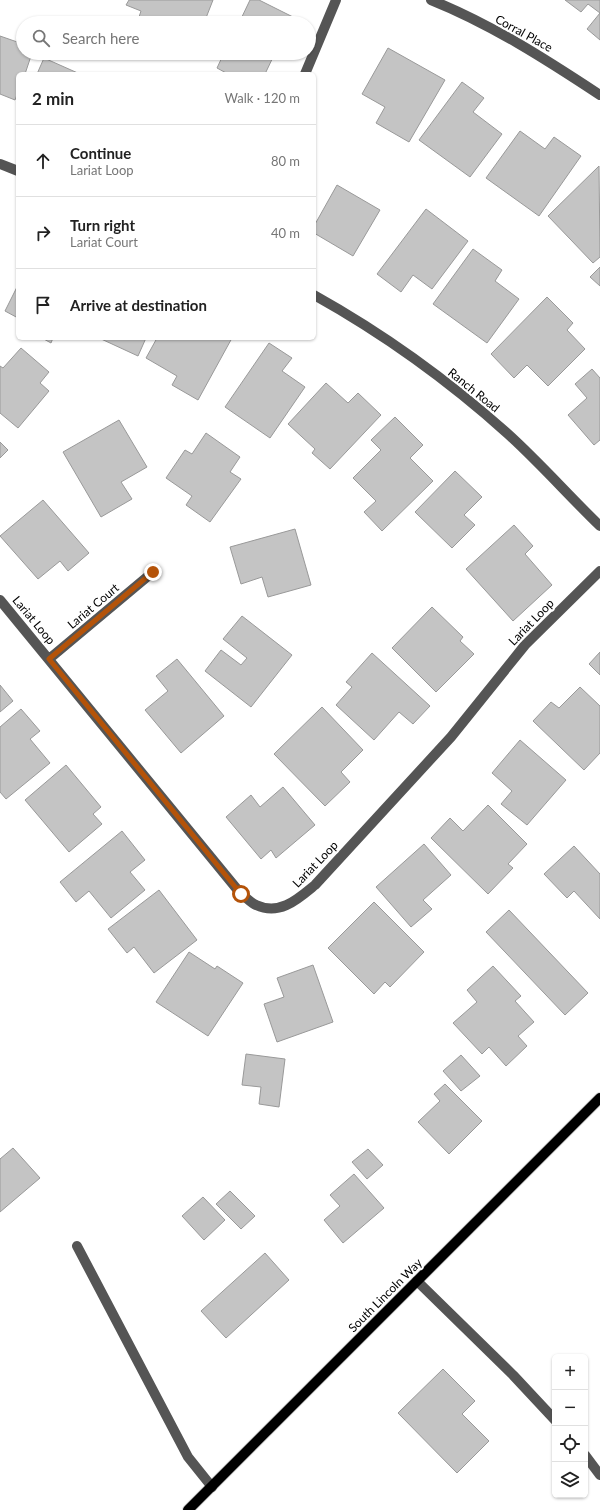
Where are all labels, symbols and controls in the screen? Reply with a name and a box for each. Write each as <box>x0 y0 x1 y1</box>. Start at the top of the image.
street label: Corral Place <box>493 11 555 55</box>
search box <box>16 16 316 60</box>
icon: search <box>30 27 52 49</box>
text: Search here <box>62 29 139 47</box>
text: 2 min <box>32 88 74 109</box>
text: Walk · 120 m <box>224 90 300 106</box>
text: Continue <box>70 144 131 162</box>
icon: ahead <box>32 150 54 172</box>
text: 80 m <box>271 153 300 169</box>
text: Lariat Loop <box>70 162 134 178</box>
text: Turn right <box>70 216 135 234</box>
icon: right <box>32 222 54 244</box>
text: 40 m <box>271 225 300 241</box>
text: Lariat Court <box>70 234 138 250</box>
icon: arrive <box>32 294 54 316</box>
text: Arrive at destination <box>70 296 207 314</box>
street label: Ranch Road <box>445 365 503 415</box>
route end <box>144 563 162 581</box>
street label: Lariat Court <box>64 580 122 632</box>
street label: Lariat Loop <box>9 593 59 648</box>
street label: Lariat Loop <box>505 595 557 648</box>
street label: Lariat Loop <box>289 837 341 890</box>
route start <box>232 885 250 903</box>
street label: South Lincoln Way <box>345 1254 426 1335</box>
map controls <box>552 1354 588 1498</box>
button: + <box>552 1354 588 1390</box>
button: − <box>552 1390 588 1426</box>
button: locate <box>552 1426 588 1462</box>
button: layers <box>552 1462 588 1498</box>

